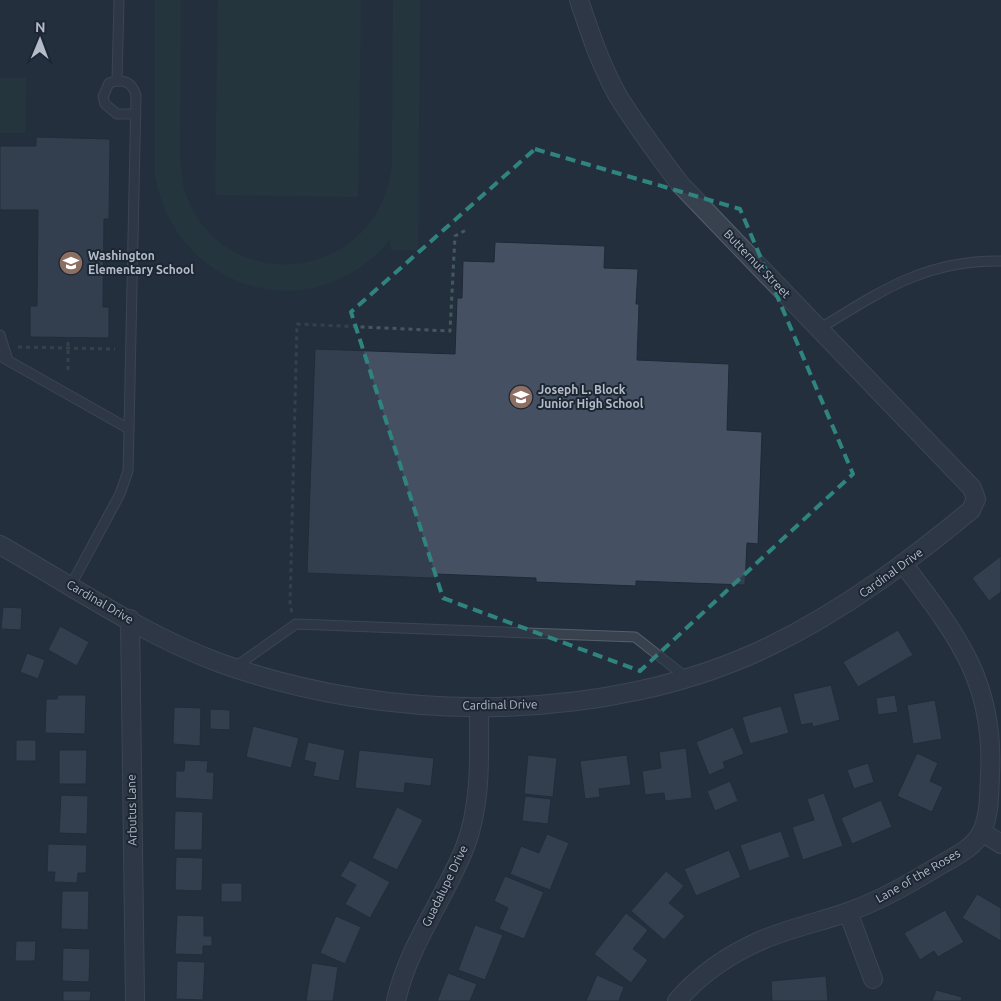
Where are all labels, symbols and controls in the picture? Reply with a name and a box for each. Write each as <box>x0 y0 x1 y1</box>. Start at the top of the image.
north arrow <box>15 15 65 65</box>
text: N <box>35 19 46 35</box>
street label: Butternut Street <box>722 227 793 301</box>
place label: Washington Elementary School <box>88 249 194 276</box>
school or university icon: Washington Elementary School <box>58 250 84 276</box>
place label: Joseph L. Block Junior High School <box>538 383 644 410</box>
school or university icon: Joseph L. Block Junior High School <box>508 384 534 410</box>
street label: Cardinal Drive <box>856 545 925 600</box>
street label: Cardinal Drive <box>64 577 136 626</box>
street label: Cardinal Drive <box>462 697 538 712</box>
street label: Arbutus Lane <box>124 774 139 846</box>
street label: Guadalupe Drive <box>419 843 470 929</box>
street label: Lane of the Roses <box>873 846 962 905</box>

